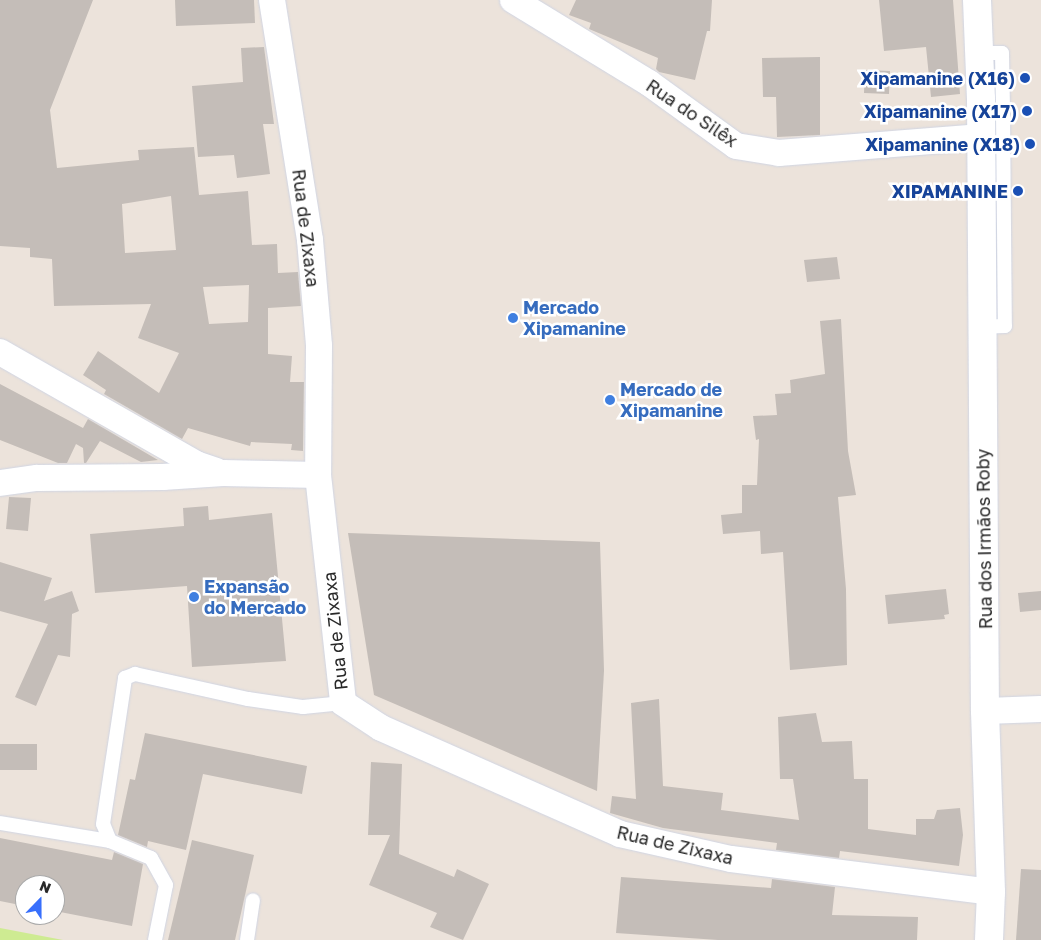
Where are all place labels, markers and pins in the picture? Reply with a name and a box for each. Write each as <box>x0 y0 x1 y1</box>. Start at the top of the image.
place label: Xipamanine (X16) <box>860 67 1015 89</box>
marker: Xipamanine (X16) <box>1019 72 1031 84</box>
place label: Xipamanine (X17) <box>864 100 1017 122</box>
marker: Xipamanine (X17) <box>1021 105 1033 117</box>
place label: Xipamanine (X18) <box>865 133 1020 155</box>
marker: Xipamanine (X18) <box>1024 138 1036 150</box>
place label: XIPAMANINE <box>892 180 1008 202</box>
marker: XIPAMANINE <box>1012 185 1024 197</box>
place label: Mercado Xipamanine <box>523 297 626 340</box>
marker: Mercado Xipamanine <box>507 312 519 324</box>
place label: Mercado de Xipamanine <box>620 379 723 422</box>
marker: Mercado de Xipamanine <box>604 394 616 406</box>
place label: Expansão do Mercado <box>204 576 306 618</box>
marker: Expansão do Mercado <box>188 591 200 603</box>

